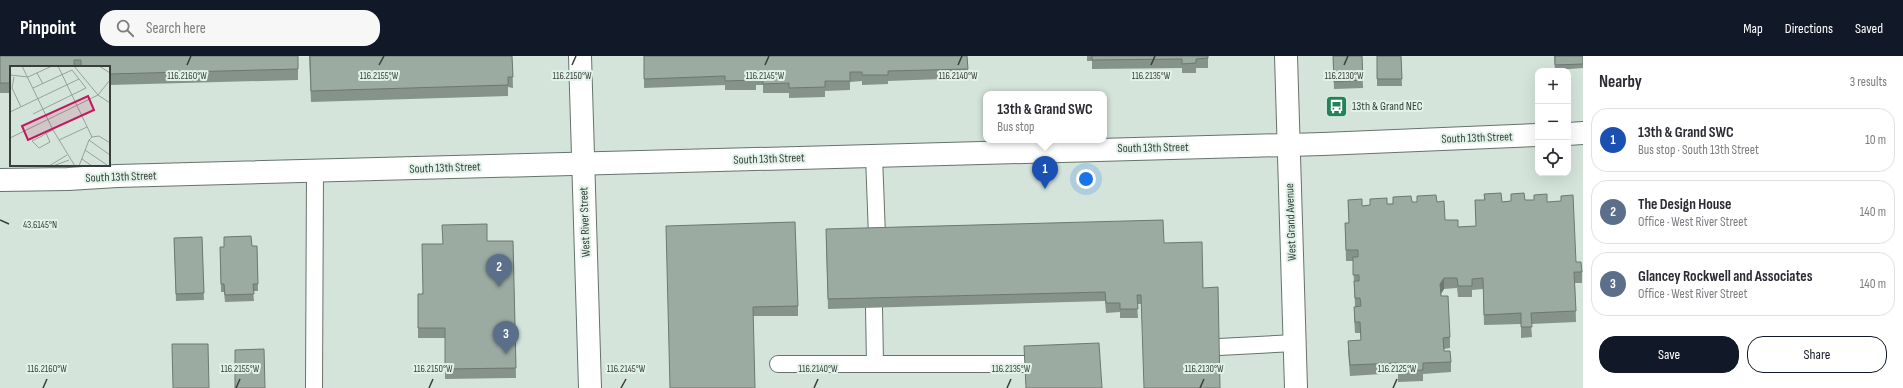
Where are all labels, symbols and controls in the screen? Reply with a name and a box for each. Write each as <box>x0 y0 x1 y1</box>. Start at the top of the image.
search box <box>100 10 380 46</box>
text: Pinpoint <box>20 17 76 40</box>
icon: search <box>114 17 136 39</box>
text: Search here <box>146 19 206 38</box>
text: Map <box>1743 20 1763 37</box>
text: Directions <box>1785 20 1833 37</box>
text: Saved <box>1855 20 1883 37</box>
inset map <box>10 66 110 166</box>
map controls <box>1535 68 1571 176</box>
button: + <box>1535 68 1571 104</box>
text: 116.2160°W <box>167 70 207 82</box>
text: 116.2155°W <box>360 70 399 82</box>
text: 116.2150°W <box>553 70 592 82</box>
text: 116.2145°W <box>746 70 785 82</box>
text: 116.2140°W <box>938 70 978 82</box>
text: 116.2135°W <box>1132 70 1171 82</box>
text: 116.2130°W <box>1324 70 1364 82</box>
text: Nearby <box>1599 72 1642 92</box>
text: 3 results <box>1850 74 1887 90</box>
popup <box>983 91 1107 143</box>
bus stop icon: 13th & Grand NEC <box>1324 93 1350 119</box>
place label: 13th & Grand NEC <box>1352 99 1423 114</box>
text: 13th & Grand SWC <box>997 100 1093 119</box>
button: − <box>1535 104 1571 140</box>
text: Bus stop <box>997 119 1034 135</box>
text: 13th & Grand SWC <box>1638 123 1734 142</box>
street label: South 13th Street <box>1441 129 1513 147</box>
text: 1 <box>1610 132 1616 148</box>
text: 10 m <box>1865 132 1886 148</box>
street label: South 13th Street <box>1117 140 1189 156</box>
button: locate <box>1535 140 1571 176</box>
text: Bus stop · South 13th Street <box>1638 142 1759 158</box>
street label: South 13th Street <box>733 150 805 168</box>
pin: 1 <box>1032 156 1058 189</box>
street label: South 13th Street <box>409 159 481 177</box>
street label: South 13th Street <box>85 168 157 186</box>
your location <box>1076 169 1096 189</box>
street label: West Grand Avenue <box>1282 183 1300 261</box>
street label: West River Street <box>576 186 594 257</box>
text: The Design House <box>1638 195 1731 214</box>
text: 2 <box>1610 204 1616 220</box>
text: 140 m <box>1860 204 1886 220</box>
text: Office · West River Street <box>1638 214 1747 230</box>
text: 43.6145°N <box>23 219 57 231</box>
pin: 2 <box>486 254 512 287</box>
text: Glancey Rockwell and Associates <box>1638 267 1813 286</box>
text: 3 <box>1610 276 1616 292</box>
text: 140 m <box>1860 276 1886 292</box>
text: Office · West River Street <box>1638 286 1747 302</box>
pin: 3 <box>493 321 519 354</box>
button: Save <box>1599 336 1739 373</box>
button: Share <box>1747 336 1887 373</box>
text: 116.2160°W <box>27 363 67 375</box>
text: 116.2155°W <box>221 363 260 375</box>
text: 116.2150°W <box>414 363 453 375</box>
text: 116.2145°W <box>607 363 646 375</box>
text: 116.2140°W <box>798 363 838 375</box>
text: 116.2135°W <box>992 363 1031 375</box>
text: 116.2130°W <box>1184 363 1224 375</box>
text: 116.2125°W <box>1378 363 1417 375</box>

